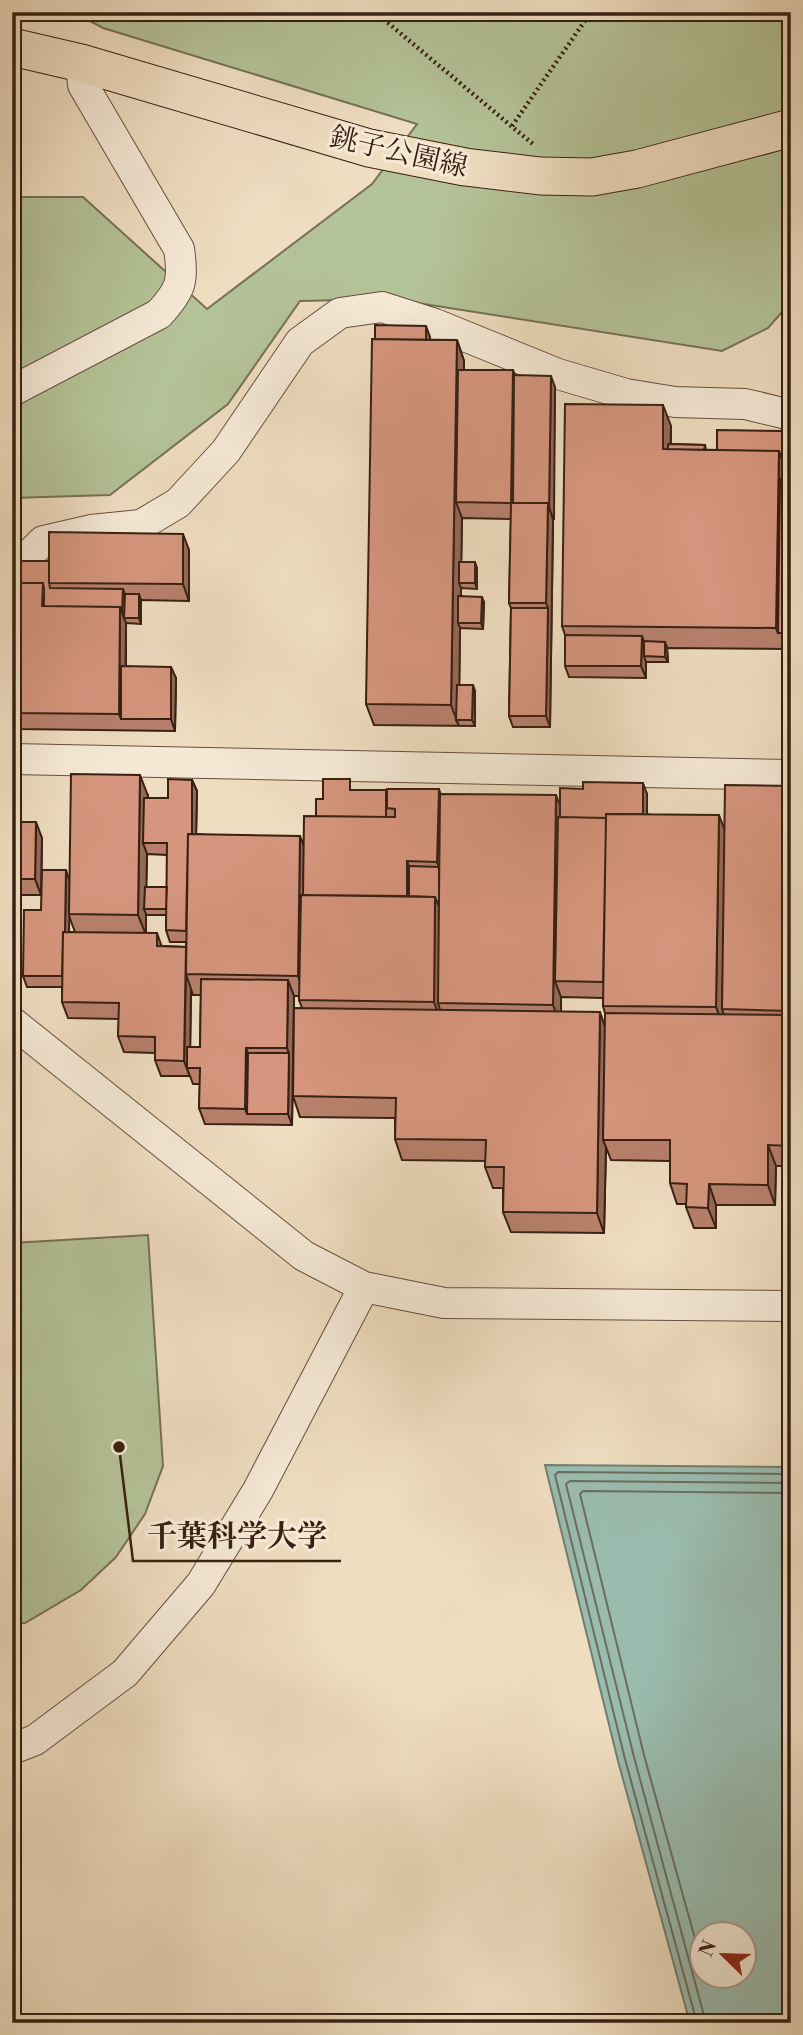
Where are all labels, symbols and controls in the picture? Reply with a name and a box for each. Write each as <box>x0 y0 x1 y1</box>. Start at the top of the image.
street label: 銚子公園線 <box>327 120 471 185</box>
callout: 千葉科学大学 <box>133 1510 341 1561</box>
text: 千葉科学大学 <box>147 1518 327 1556</box>
north arrow <box>688 1920 758 1990</box>
text: N <box>694 1937 722 1960</box>

